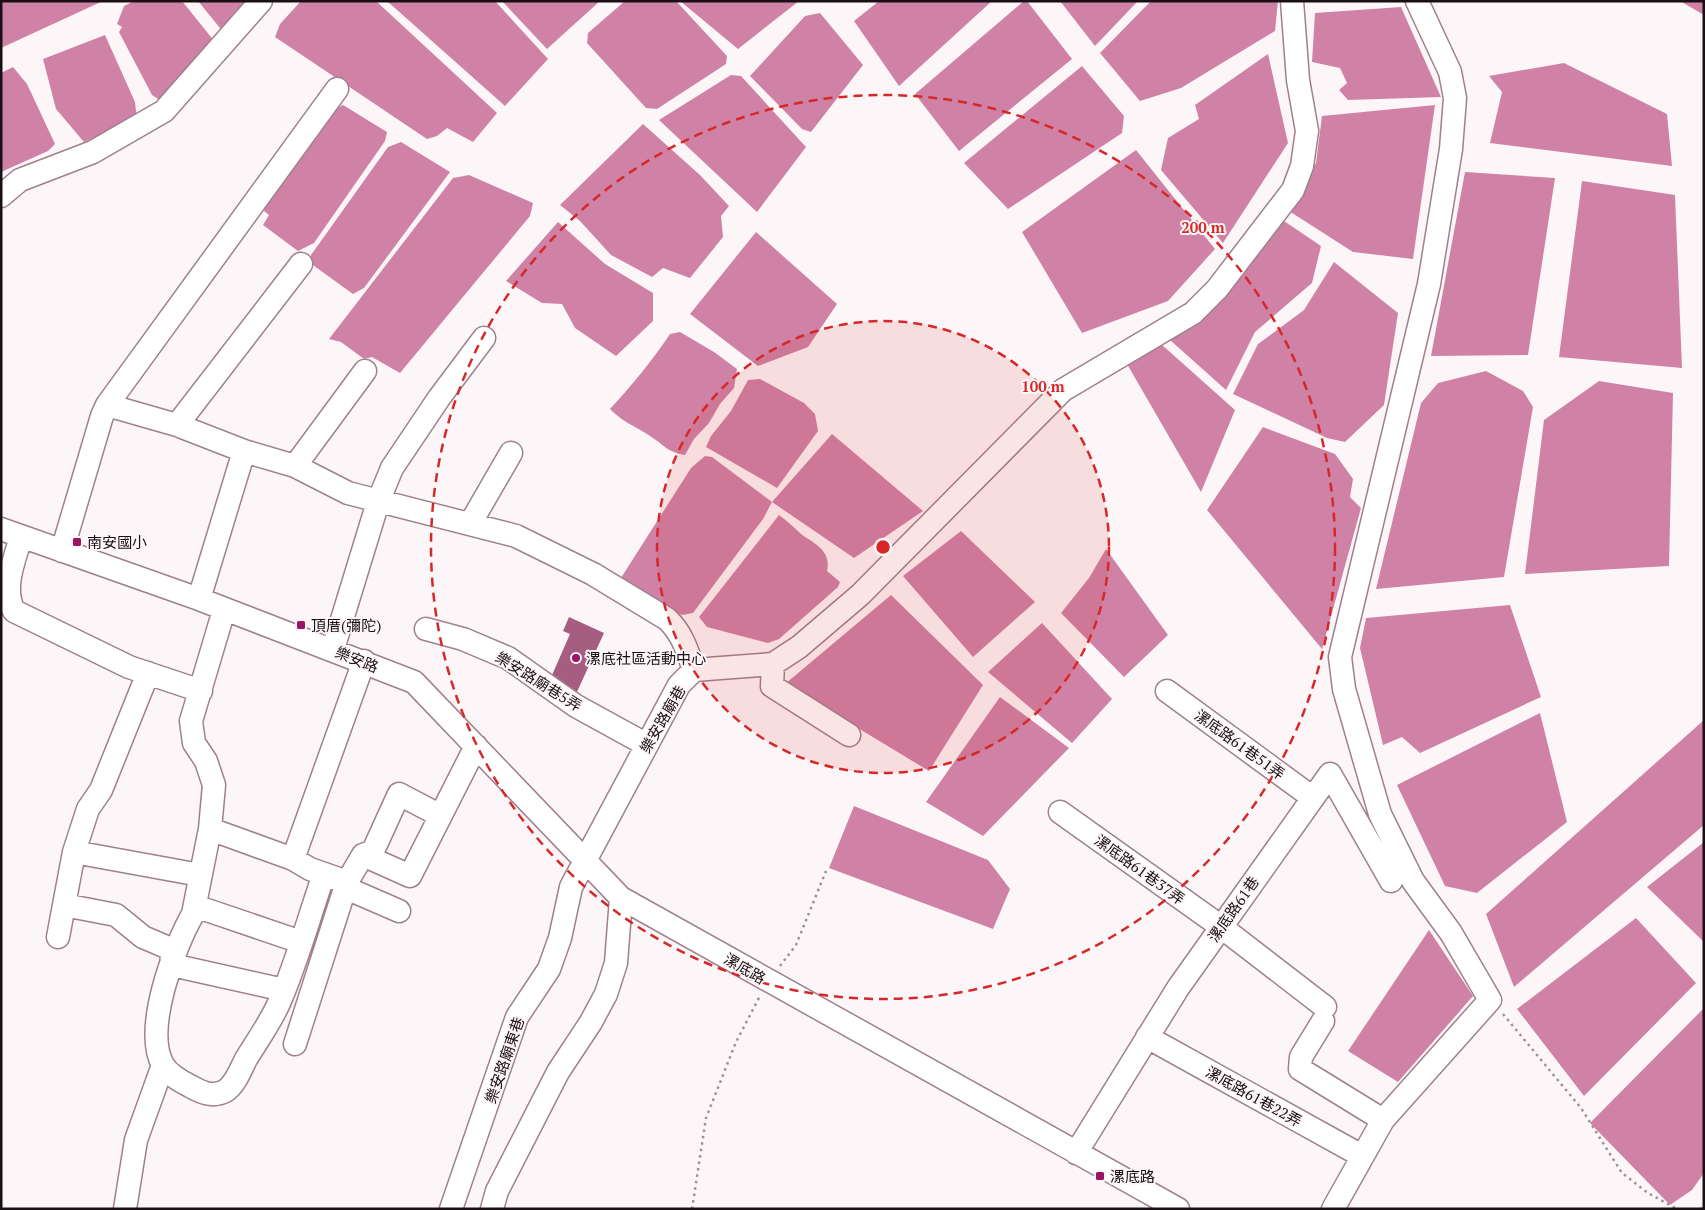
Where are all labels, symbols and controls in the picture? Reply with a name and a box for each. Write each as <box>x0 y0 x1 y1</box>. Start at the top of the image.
text: 200 m <box>1181 217 1225 237</box>
text: 100 m <box>1021 376 1065 396</box>
place label: 南安國小 <box>87 532 147 552</box>
marker: 南安國小 <box>71 536 83 548</box>
centre of rings <box>874 538 892 556</box>
place label: 頂厝(彌陀) <box>311 615 381 635</box>
marker: 頂厝(彌陀) <box>295 619 307 631</box>
street label: 樂安路 <box>332 641 382 677</box>
street label: 樂安路廟巷5弄 <box>492 647 586 715</box>
place label: 漯底社區活動中心 <box>586 648 706 668</box>
marker: 漯底社區活動中心 <box>570 652 582 664</box>
street label: 樂安路廟巷 <box>635 682 689 756</box>
street label: 漯底路61巷51弄 <box>1191 704 1289 784</box>
street label: 漯底路61巷37弄 <box>1091 829 1189 909</box>
street label: 漯底路61巷 <box>1203 872 1263 946</box>
street label: 漯底路 <box>721 948 769 988</box>
street label: 樂安路廟東巷 <box>480 1014 528 1106</box>
street label: 漯底路61巷22弄 <box>1202 1061 1306 1131</box>
place label: 漯底路 <box>1110 1166 1155 1186</box>
marker: 漯底路 <box>1094 1170 1106 1182</box>

